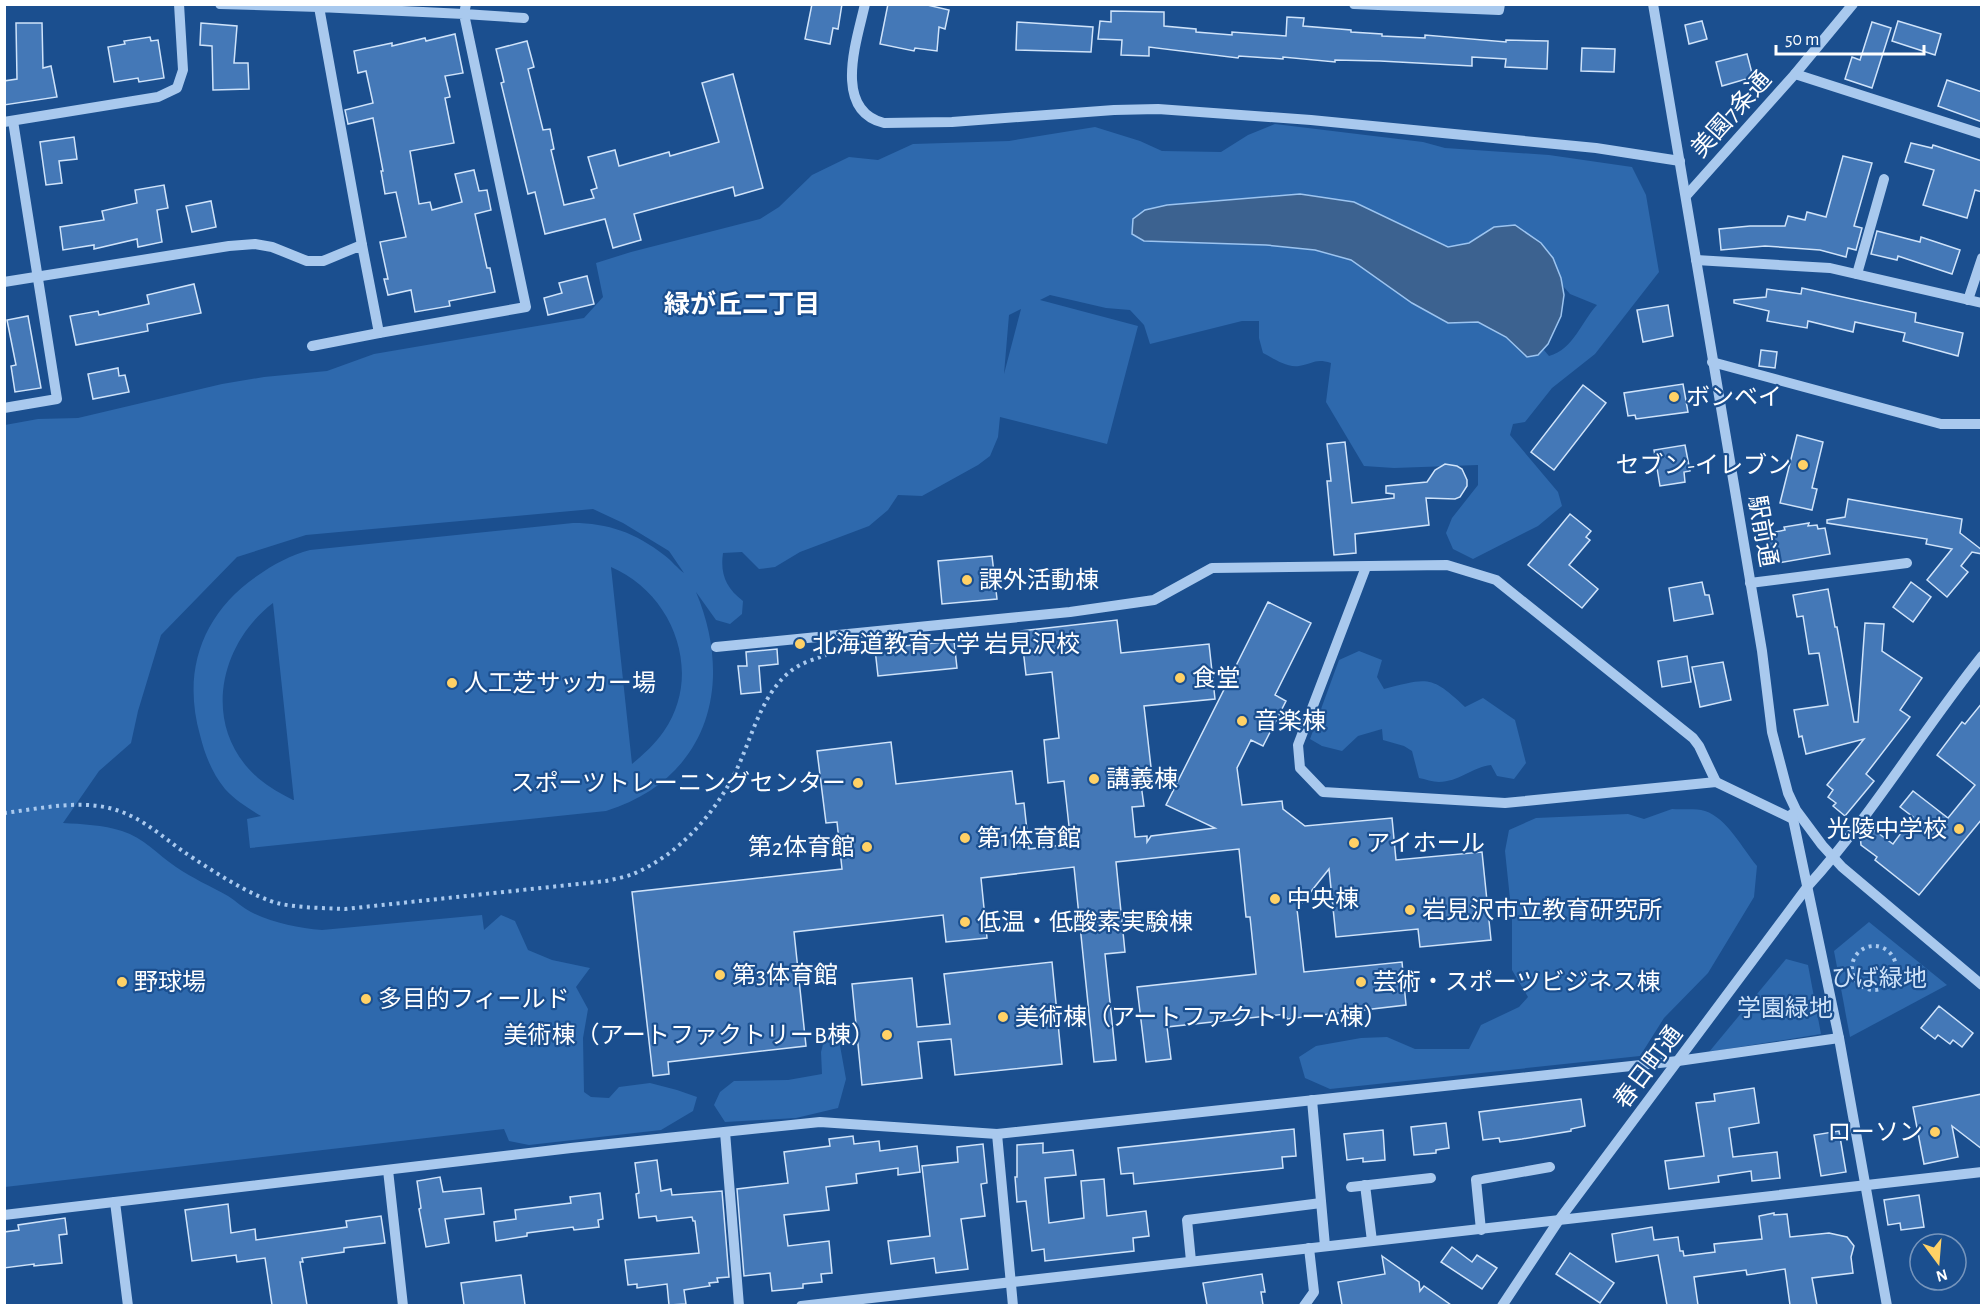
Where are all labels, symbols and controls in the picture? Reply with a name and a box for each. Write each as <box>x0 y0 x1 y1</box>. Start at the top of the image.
scale bar <box>1776 18 1924 56</box>
text: 50 m <box>1785 31 1819 49</box>
street label: 美園7条通 <box>1686 66 1776 162</box>
district label: 緑が丘二丁目 <box>664 290 820 318</box>
place label: ボンベイ <box>1686 385 1782 410</box>
marker: ボンベイ <box>1667 390 1681 404</box>
place label: セブン-イレブン <box>1616 452 1791 478</box>
marker: セブン-イレブン <box>1796 458 1810 472</box>
street label: 駅前通 <box>1744 493 1782 569</box>
place label: 課外活動棟 <box>979 567 1099 593</box>
marker: 課外活動棟 <box>960 573 974 587</box>
place label: 北海道教育大学 岩見沢校 <box>812 631 1080 657</box>
marker: 北海道教育大学 岩見沢校 <box>793 637 807 651</box>
place label: 食堂 <box>1192 665 1240 691</box>
place label: 人工芝サッカー場 <box>464 670 656 696</box>
marker: 食堂 <box>1173 671 1187 685</box>
marker: 人工芝サッカー場 <box>445 676 459 690</box>
place label: 音楽棟 <box>1254 708 1326 734</box>
marker: 音楽棟 <box>1235 714 1249 728</box>
place label: 講義棟 <box>1106 766 1178 792</box>
place label: スポーツトレーニングセンター <box>510 770 846 796</box>
marker: 講義棟 <box>1087 772 1101 786</box>
marker: スポーツトレーニングセンター <box>851 776 865 790</box>
place label: 光陵中学校 <box>1827 816 1947 842</box>
marker: 光陵中学校 <box>1952 822 1966 836</box>
place label: 第1体育館 <box>977 825 1081 851</box>
marker: 第1体育館 <box>958 831 972 845</box>
place label: アイホール <box>1366 832 1485 856</box>
place label: 第2体育館 <box>748 834 855 860</box>
marker: アイホール <box>1347 836 1361 850</box>
marker: 第2体育館 <box>860 840 874 854</box>
place label: 中央棟 <box>1287 886 1359 912</box>
marker: 中央棟 <box>1268 892 1282 906</box>
place label: 岩見沢市立教育研究所 <box>1422 897 1662 923</box>
marker: 岩見沢市立教育研究所 <box>1403 903 1417 917</box>
place label: 低温・低酸素実験棟 <box>977 909 1193 935</box>
marker: 低温・低酸素実験棟 <box>958 915 972 929</box>
place label: 第3体育館 <box>732 962 838 988</box>
park label: ひば緑地 <box>1831 965 1927 991</box>
marker: 第3体育館 <box>713 968 727 982</box>
place label: 野球場 <box>134 969 206 995</box>
place label: 芸術・スポーツビジネス棟 <box>1373 969 1661 995</box>
marker: 野球場 <box>115 975 129 989</box>
marker: 芸術・スポーツビジネス棟 <box>1354 975 1368 989</box>
place label: 多目的フィールド <box>378 986 570 1012</box>
marker: 多目的フィールド <box>359 992 373 1006</box>
park label: 学園緑地 <box>1737 995 1833 1021</box>
place label: 美術棟（アートファクトリーA棟） <box>1015 1004 1387 1030</box>
marker: 美術棟（アートファクトリーA棟） <box>996 1010 1010 1024</box>
street label: 春日町通 <box>1609 1021 1687 1113</box>
place label: 美術棟（アートファクトリーB棟） <box>504 1022 875 1048</box>
marker: 美術棟（アートファクトリーB棟） <box>880 1028 894 1042</box>
place label: ローソン <box>1827 1121 1923 1145</box>
marker: ローソン <box>1928 1125 1942 1139</box>
north arrow <box>1908 1232 1968 1292</box>
text: N <box>1934 1266 1949 1285</box>

